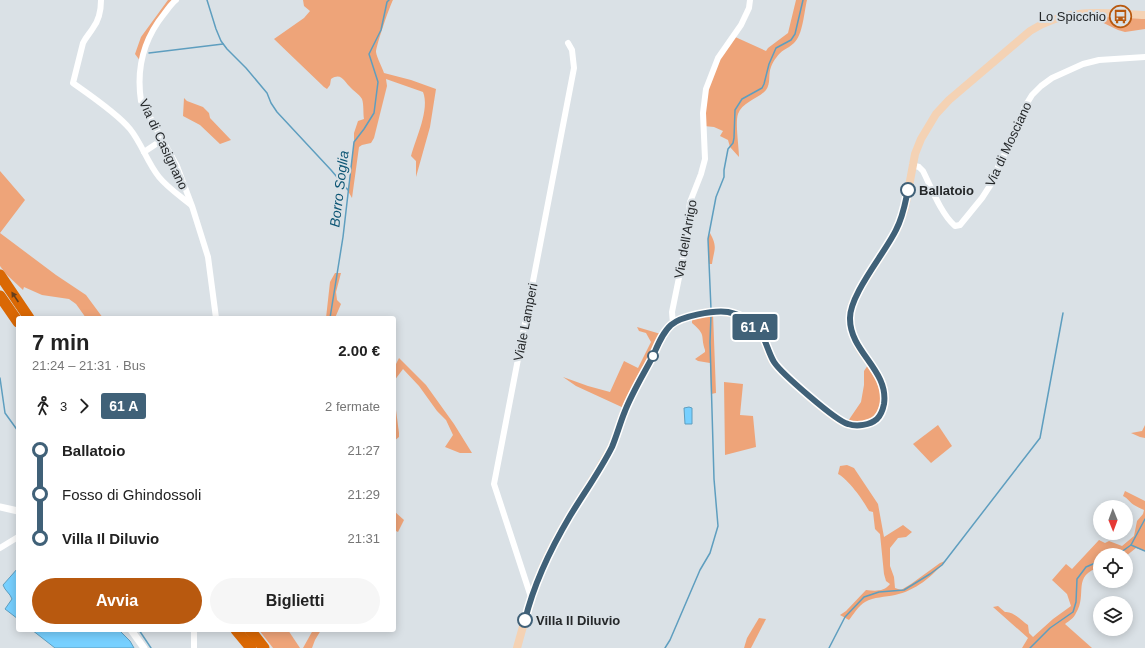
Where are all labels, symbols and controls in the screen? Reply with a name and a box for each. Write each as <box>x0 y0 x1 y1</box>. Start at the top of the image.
bus stop icon: Lo Spicchio <box>1108 3 1134 29</box>
place label: Lo Spicchio <box>1039 9 1106 24</box>
street label: Via di Casignano <box>136 97 191 192</box>
street label: Via di Mosciano <box>982 100 1035 189</box>
water label: Borro Soglia <box>326 150 352 228</box>
marker: Ballatoio <box>900 182 916 198</box>
place label: Ballatoio <box>919 183 974 198</box>
street label: Via dell'Arrigo <box>671 199 700 280</box>
street label: Viale Lamperi <box>511 282 540 362</box>
one-way arrow <box>11 291 18 302</box>
line badge: 61 A <box>727 314 783 340</box>
text: 61 A <box>740 319 770 335</box>
text: 7 min <box>32 330 89 355</box>
text: 2.00 € <box>338 342 380 359</box>
unlabelled marker <box>647 350 659 362</box>
text: 21:24 – 21:31 · Bus <box>32 358 145 373</box>
icon: walk <box>32 395 54 417</box>
icon: forward <box>73 395 95 417</box>
text: 61 A <box>109 398 138 414</box>
text: 3 <box>60 399 67 414</box>
text: 2 fermate <box>325 399 380 414</box>
text: Ballatoio <box>62 442 125 459</box>
text: 21:27 <box>347 443 380 458</box>
text: Fosso di Ghindossoli <box>62 486 201 503</box>
text: 21:29 <box>347 487 380 502</box>
north arrow <box>1093 500 1133 540</box>
map controls <box>1093 500 1133 636</box>
text: Villa Il Diluvio <box>62 530 159 547</box>
text: 21:31 <box>347 531 380 546</box>
button: locate <box>1093 548 1133 588</box>
button: Avvia <box>32 578 202 624</box>
button: Biglietti <box>210 578 380 624</box>
button: layers <box>1093 596 1133 636</box>
marker: Villa Il Diluvio <box>517 612 533 628</box>
place label: Villa Il Diluvio <box>536 613 620 628</box>

